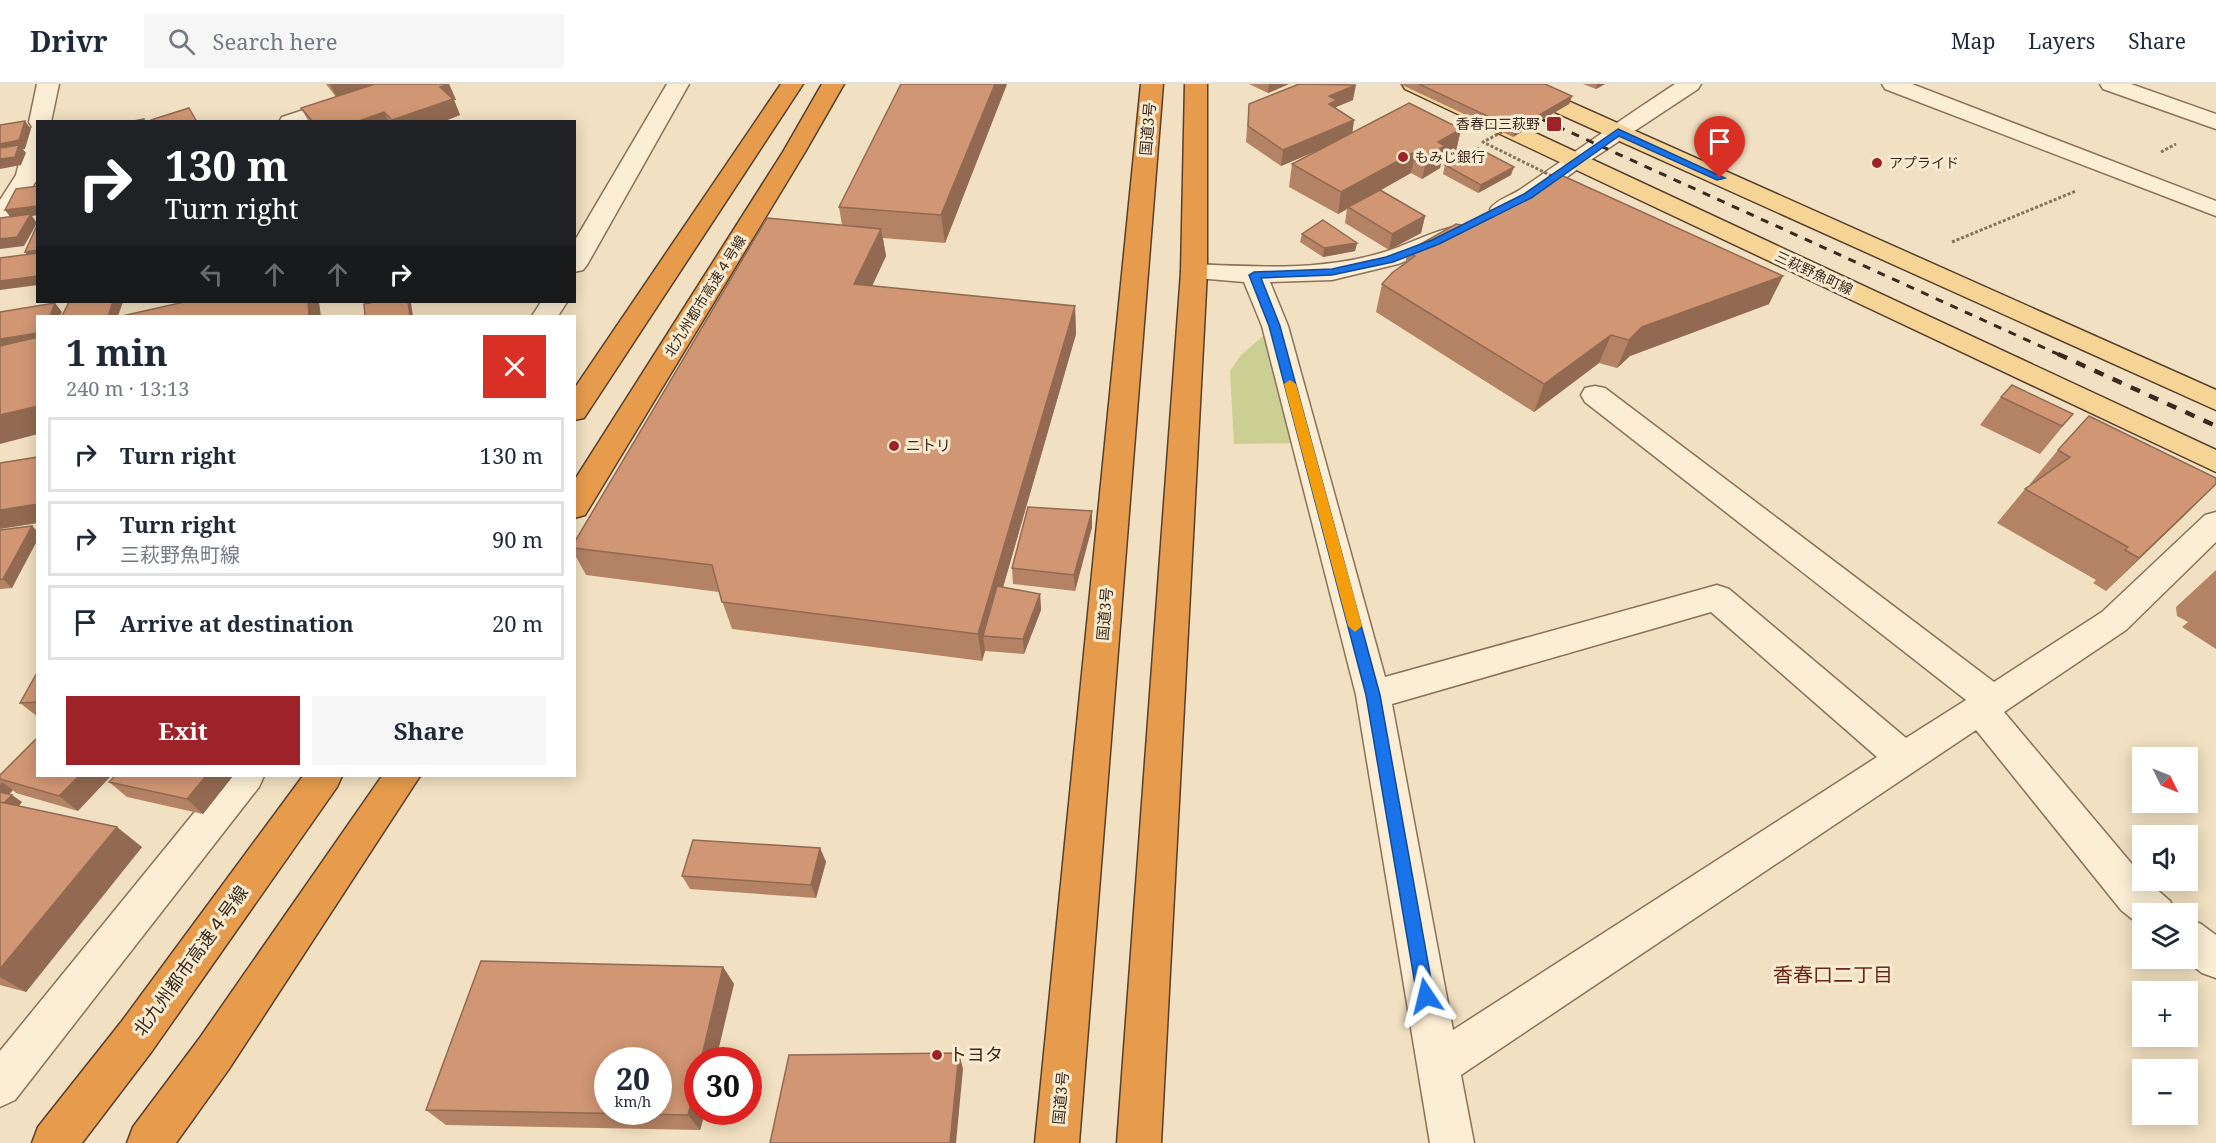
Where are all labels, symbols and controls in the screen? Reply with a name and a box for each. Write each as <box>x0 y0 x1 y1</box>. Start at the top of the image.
search box <box>144 14 564 68</box>
text: Drivr <box>30 22 108 60</box>
icon: search <box>165 25 198 58</box>
text: Search here <box>213 26 337 56</box>
text: Map <box>1951 27 1995 55</box>
text: Layers <box>2028 27 2095 55</box>
text: Share <box>2128 27 2186 55</box>
street label: 国道3号 <box>1135 101 1159 156</box>
place label: 香春口三萩野 <box>1456 114 1540 133</box>
marker: 香春口三萩野 <box>1545 115 1563 133</box>
pin <box>1694 116 1745 178</box>
icon: arrive <box>1703 125 1736 158</box>
text: 130 m <box>165 136 289 193</box>
icon: right <box>66 144 144 222</box>
place label: もみじ銀行 <box>1415 147 1485 166</box>
marker: もみじ銀行 <box>1396 150 1410 164</box>
place label: アプライド <box>1889 153 1959 172</box>
marker: アプライド <box>1870 156 1884 170</box>
text: Turn right <box>165 190 298 227</box>
street label: 北九州都市高速４号線 <box>659 231 750 360</box>
street label: 三萩野魚町線 <box>1772 246 1856 299</box>
icon: left <box>195 258 228 291</box>
icon: ahead <box>258 258 291 291</box>
icon: ahead <box>321 258 354 291</box>
icon: right <box>384 258 417 291</box>
text: 1 min <box>66 328 168 377</box>
button: close <box>483 335 546 398</box>
text: 240 m · 13:13 <box>66 375 189 402</box>
place label: ニトリ <box>906 435 951 455</box>
icon: right <box>69 438 102 471</box>
marker: ニトリ <box>887 439 901 453</box>
text: Turn right <box>120 440 236 470</box>
text: 130 m <box>480 440 543 470</box>
text: Turn right <box>120 509 236 539</box>
icon: right <box>69 522 102 555</box>
text: 90 m <box>492 524 543 554</box>
text: 三萩野魚町線 <box>120 541 240 568</box>
street label: 国道3号 <box>1092 586 1116 641</box>
icon: arrive <box>69 606 102 639</box>
text: Arrive at destination <box>120 608 354 638</box>
text: 20 m <box>492 608 543 638</box>
button: Exit <box>66 696 300 765</box>
button: Share <box>312 696 546 765</box>
north arrow <box>2132 747 2198 813</box>
map controls <box>2132 747 2198 1125</box>
button: sound <box>2132 825 2198 891</box>
street label: 北九州都市高速４号線 <box>128 881 253 1040</box>
button: layers <box>2132 903 2198 969</box>
district label: 香春口二丁目 <box>1773 961 1893 988</box>
position arrow <box>1394 964 1458 1028</box>
button: + <box>2132 981 2198 1047</box>
place label: トヨタ <box>949 1042 1003 1066</box>
speed limit sign: 30 <box>684 1047 762 1125</box>
marker: トヨタ <box>930 1048 944 1062</box>
text: 20 <box>616 1058 650 1099</box>
button: − <box>2132 1059 2198 1125</box>
street label: 国道3号 <box>1048 1070 1072 1125</box>
text: km/h <box>615 1091 651 1111</box>

